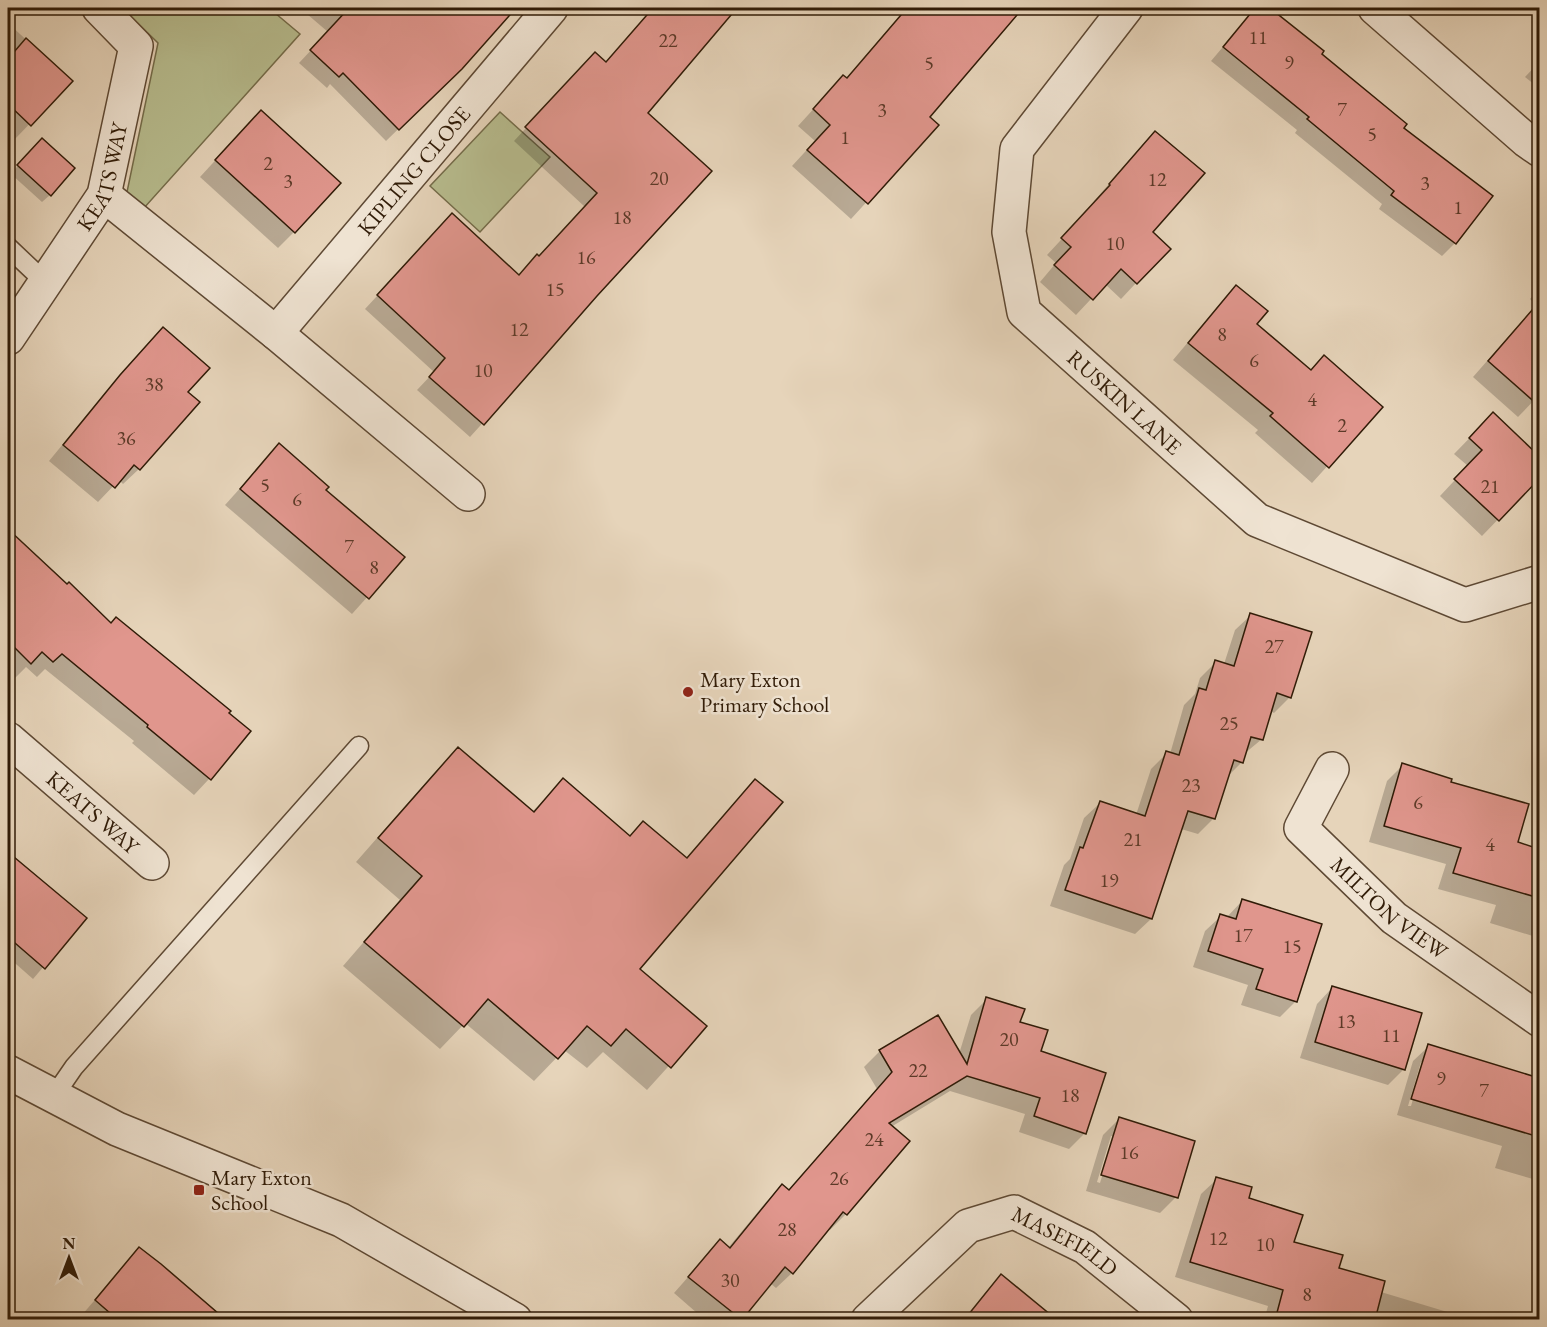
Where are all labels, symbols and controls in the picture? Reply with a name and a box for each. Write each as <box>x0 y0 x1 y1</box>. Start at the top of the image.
house number: 11 <box>1248 24 1268 50</box>
house number: 22 <box>658 27 678 53</box>
house number: 9 <box>1284 49 1294 75</box>
house number: 5 <box>924 50 934 76</box>
house number: 7 <box>1337 96 1347 122</box>
house number: 3 <box>877 97 887 123</box>
street label: KIPLING CLOSE <box>351 100 477 241</box>
street label: KEATS WAY <box>70 119 134 237</box>
house number: 5 <box>1367 121 1377 147</box>
house number: 1 <box>840 124 850 150</box>
house number: 2 <box>263 150 273 176</box>
house number: 20 <box>649 165 669 191</box>
house number: 12 <box>1147 166 1167 192</box>
house number: 3 <box>283 168 293 194</box>
house number: 3 <box>1420 170 1430 196</box>
house number: 1 <box>1453 194 1463 220</box>
house number: 18 <box>612 204 632 230</box>
house number: 10 <box>1105 230 1125 256</box>
house number: 16 <box>576 244 596 270</box>
house number: 15 <box>545 276 565 302</box>
house number: 12 <box>509 316 529 342</box>
house number: 8 <box>1217 321 1227 347</box>
street label: RUSKIN LANE <box>1061 343 1188 461</box>
house number: 6 <box>1249 347 1259 373</box>
house number: 10 <box>473 357 493 383</box>
house number: 38 <box>144 371 164 397</box>
house number: 4 <box>1307 386 1317 412</box>
house number: 2 <box>1337 412 1347 438</box>
house number: 36 <box>116 425 136 451</box>
house number: 5 <box>260 472 270 498</box>
house number: 21 <box>1480 473 1500 499</box>
house number: 6 <box>292 486 302 512</box>
house number: 7 <box>344 533 354 559</box>
house number: 8 <box>369 554 379 580</box>
house number: 27 <box>1264 633 1284 659</box>
place label: Mary Exton Primary School <box>700 665 829 719</box>
marker: Mary Exton Primary School <box>681 685 695 699</box>
house number: 25 <box>1219 710 1239 736</box>
street label: KEATS WAY <box>40 764 146 861</box>
house number: 23 <box>1181 772 1201 798</box>
house number: 6 <box>1413 789 1423 815</box>
house number: 21 <box>1123 826 1143 852</box>
house number: 4 <box>1485 831 1495 857</box>
street label: MILTON VIEW <box>1324 850 1454 967</box>
house number: 19 <box>1099 867 1119 893</box>
house number: 17 <box>1233 922 1253 948</box>
house number: 15 <box>1282 933 1302 959</box>
house number: 13 <box>1336 1008 1356 1034</box>
house number: 11 <box>1381 1022 1401 1048</box>
house number: 20 <box>999 1026 1019 1052</box>
house number: 22 <box>908 1057 928 1083</box>
house number: 9 <box>1436 1065 1446 1091</box>
house number: 7 <box>1479 1077 1489 1103</box>
house number: 18 <box>1060 1082 1080 1108</box>
house number: 24 <box>864 1126 884 1152</box>
house number: 16 <box>1119 1139 1139 1165</box>
place label: Mary Exton School <box>211 1163 312 1217</box>
house number: 26 <box>829 1165 849 1191</box>
marker: Mary Exton School <box>192 1183 206 1197</box>
street label: MASEFIELD <box>1007 1199 1124 1283</box>
house number: 28 <box>777 1216 797 1242</box>
house number: 12 <box>1208 1225 1228 1251</box>
north arrow <box>39 1228 99 1288</box>
house number: 10 <box>1255 1231 1275 1257</box>
text: N <box>63 1233 76 1254</box>
house number: 30 <box>720 1267 740 1293</box>
house number: 8 <box>1302 1281 1312 1307</box>

